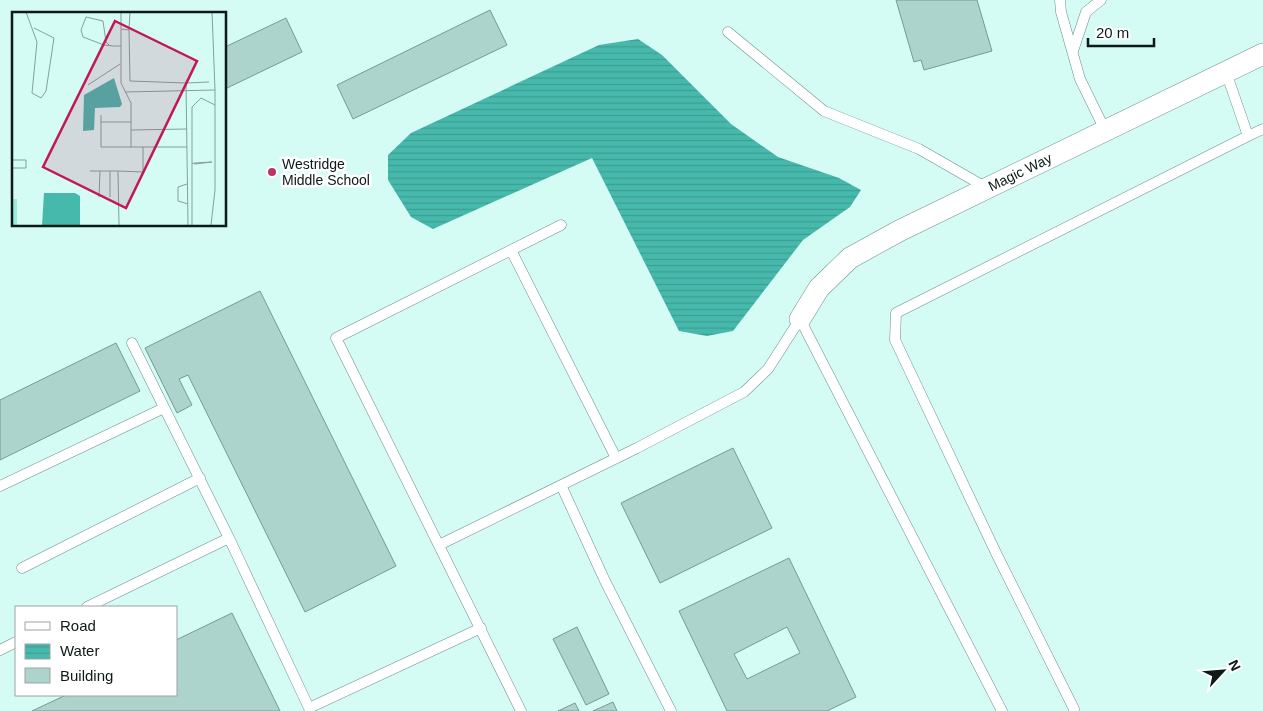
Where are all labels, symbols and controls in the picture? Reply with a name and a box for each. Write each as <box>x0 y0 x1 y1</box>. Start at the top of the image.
inset map <box>12 12 226 226</box>
scale bar <box>1088 15 1154 47</box>
text: 20 m <box>1096 24 1129 41</box>
street label: Magic Way <box>986 150 1054 194</box>
place label: Westridge Middle School <box>282 156 370 188</box>
marker: Westridge Middle School <box>266 166 278 178</box>
legend <box>15 606 178 696</box>
text: Road <box>60 617 96 634</box>
text: Water <box>60 642 99 659</box>
north arrow <box>1198 646 1248 696</box>
text: N <box>1225 657 1244 673</box>
text: Building <box>60 667 113 684</box>

